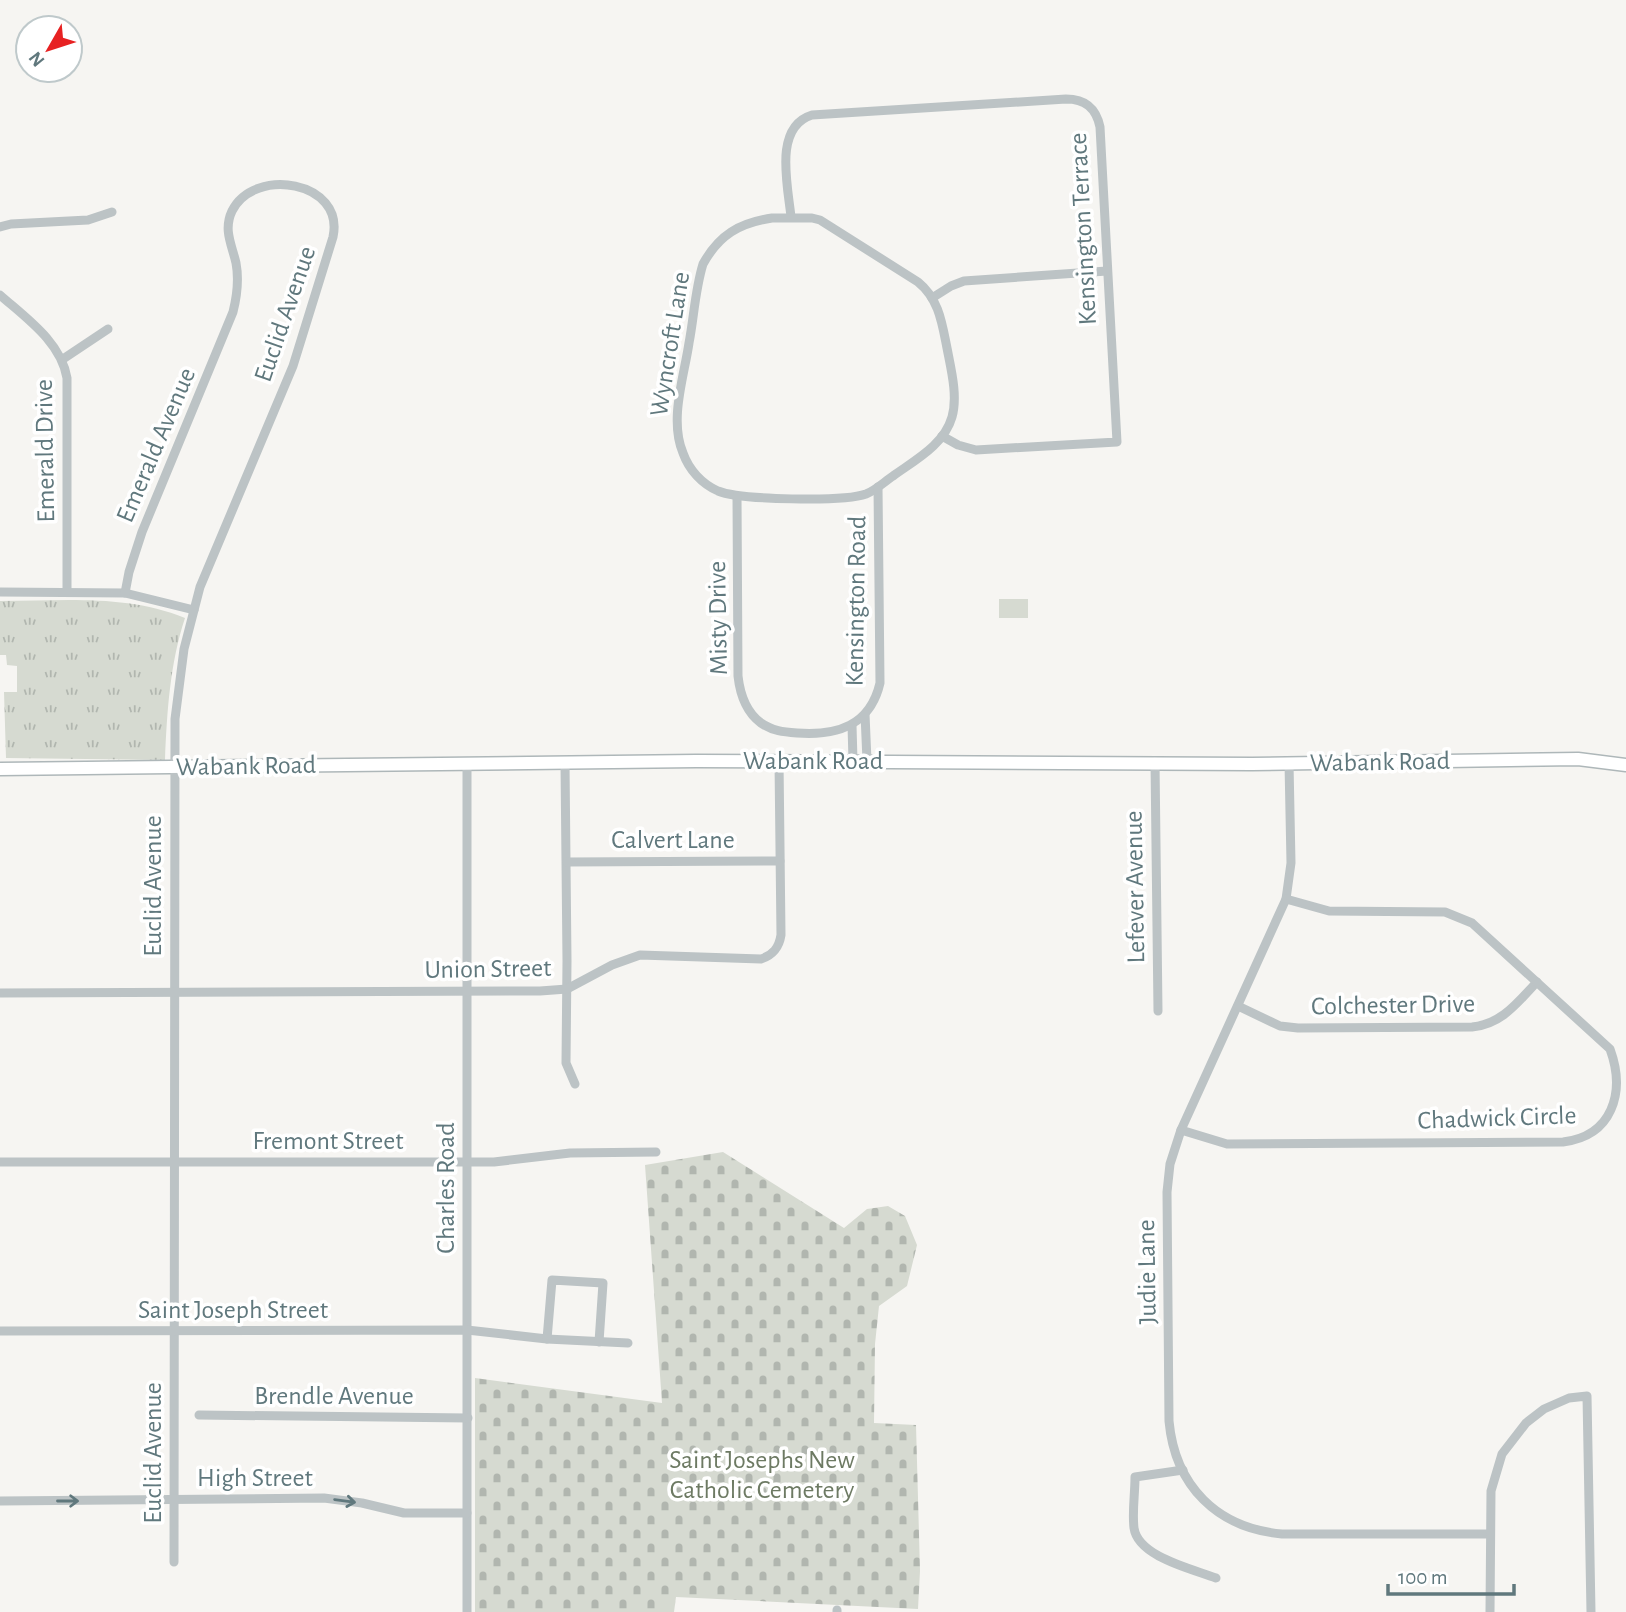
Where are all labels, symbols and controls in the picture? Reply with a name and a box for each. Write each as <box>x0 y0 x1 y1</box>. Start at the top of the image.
north arrow <box>14 14 84 84</box>
text: N <box>25 48 48 70</box>
street label: Kensington Terrace <box>1065 132 1101 326</box>
street label: Euclid Avenue <box>250 243 320 385</box>
street label: Wyncroft Lane <box>646 270 694 418</box>
street label: Emerald Avenue <box>112 364 200 526</box>
street label: Emerald Drive <box>31 379 59 523</box>
street label: Kensington Road <box>842 515 870 687</box>
street label: Misty Drive <box>704 561 732 675</box>
street label: Wabank Road <box>743 748 883 774</box>
street label: Wabank Road <box>1310 748 1450 776</box>
street label: Wabank Road <box>176 752 316 780</box>
street label: Lefever Avenue <box>1121 810 1149 964</box>
street label: Euclid Avenue <box>140 815 166 957</box>
street label: Calvert Lane <box>611 827 735 853</box>
street label: Union Street <box>424 955 552 983</box>
street label: Colchester Drive <box>1311 991 1475 1019</box>
street label: Chadwick Circle <box>1417 1102 1577 1134</box>
street label: Charles Road <box>433 1122 459 1254</box>
street label: Fremont Street <box>252 1128 404 1154</box>
street label: Judie Lane <box>1133 1219 1161 1325</box>
street label: Saint Joseph Street <box>138 1297 328 1323</box>
street label: Euclid Avenue <box>140 1382 166 1524</box>
street label: Brendle Avenue <box>254 1383 414 1409</box>
park label: Saint Josephs New Catholic Cemetery <box>669 1447 855 1503</box>
street label: High Street <box>197 1465 313 1491</box>
one-way arrow <box>56 1494 79 1508</box>
one-way arrow <box>333 1494 355 1507</box>
scale bar <box>1388 1552 1514 1596</box>
text: 100 m <box>1398 1567 1448 1588</box>

